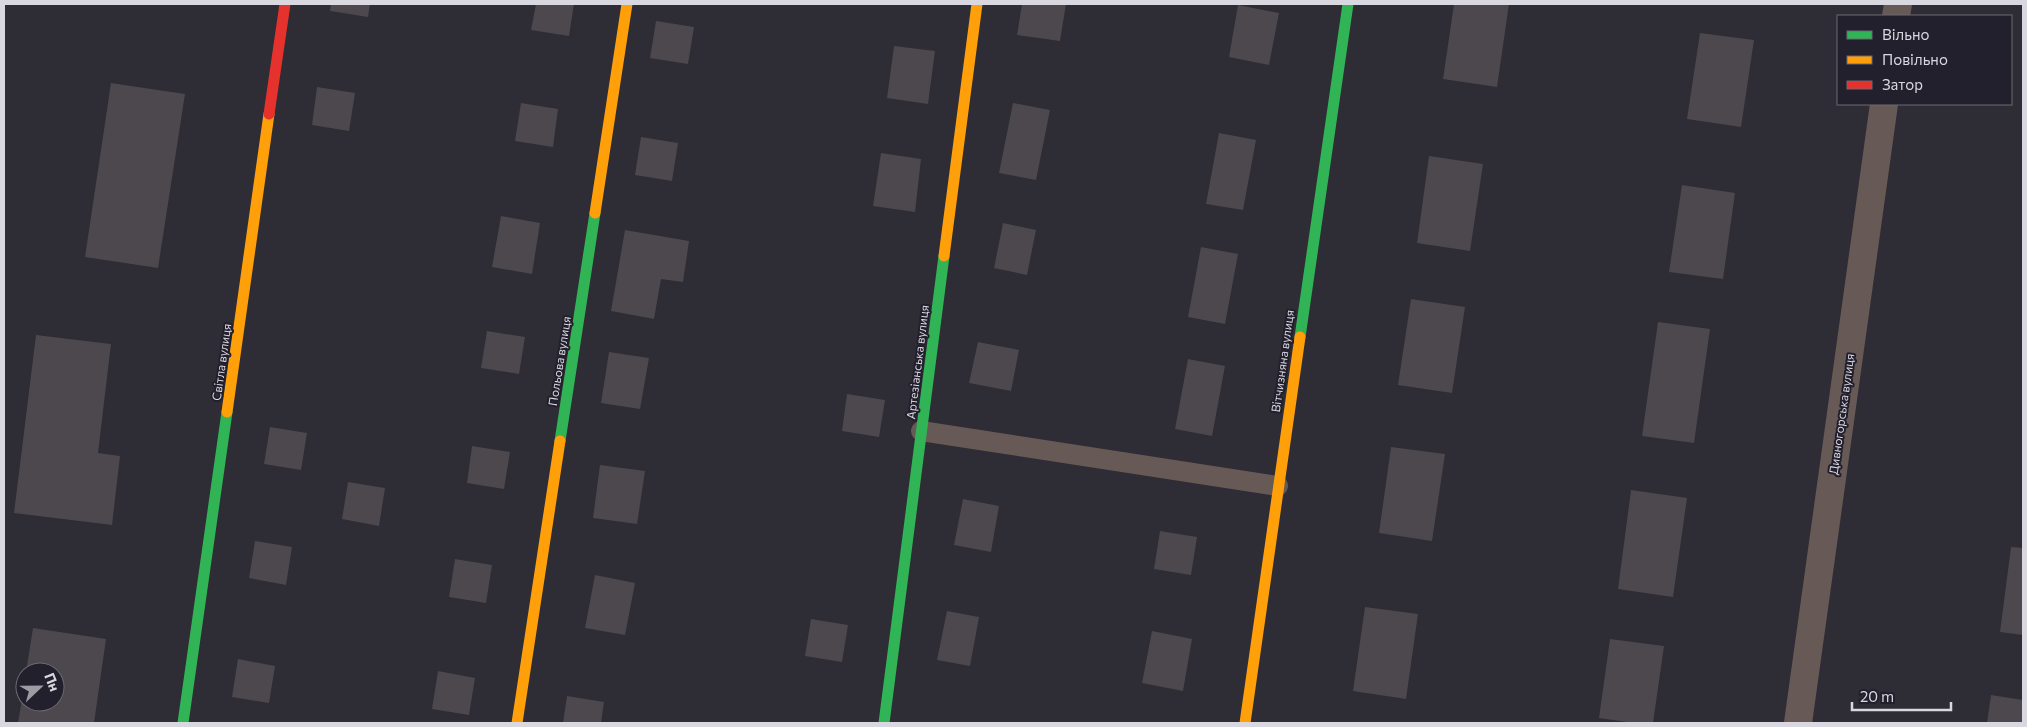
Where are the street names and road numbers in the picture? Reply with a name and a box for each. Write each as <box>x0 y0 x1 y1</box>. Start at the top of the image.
street label: Артезіанська вулиця <box>903 304 931 420</box>
street label: Вітчизняна вулиця <box>1268 309 1296 413</box>
street label: Польова вулиця <box>545 315 573 407</box>
street label: Світла вулиця <box>209 323 233 401</box>
street label: Дивногорська вулиця <box>1826 352 1856 476</box>

